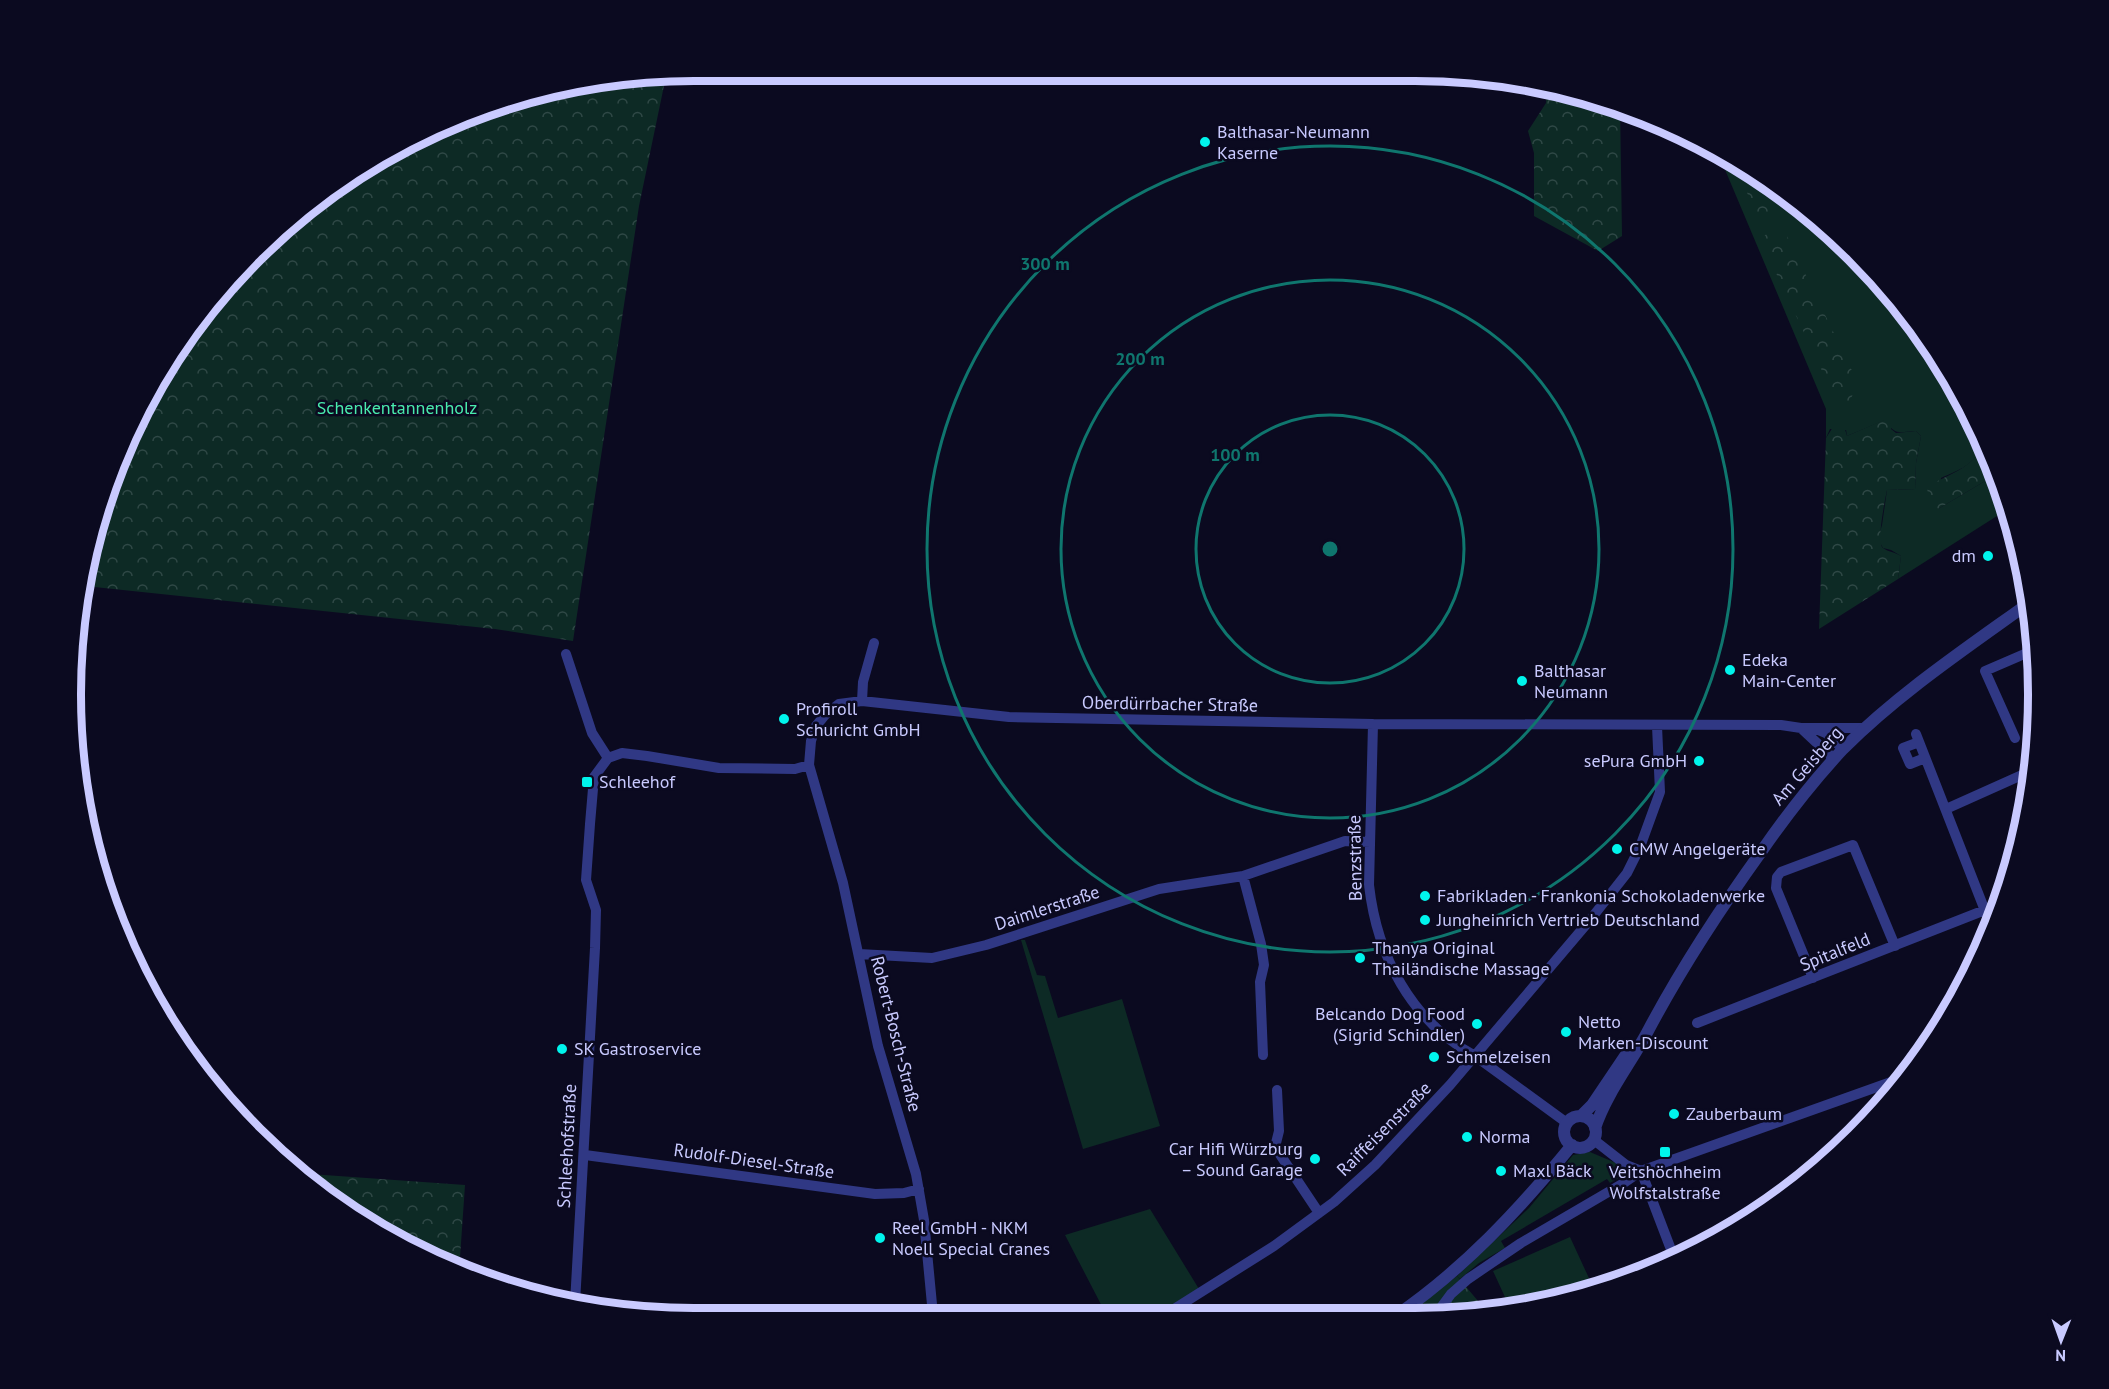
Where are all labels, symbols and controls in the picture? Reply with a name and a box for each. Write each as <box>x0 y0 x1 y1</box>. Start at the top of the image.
place label: Balthasar-Neumann Kaserne <box>1217 120 1370 164</box>
marker: Balthasar-Neumann Kaserne <box>1198 135 1212 149</box>
text: 300 m <box>1020 252 1070 275</box>
text: 200 m <box>1115 347 1165 370</box>
park label: Schenkentannenholz <box>317 396 477 419</box>
text: 100 m <box>1210 443 1260 466</box>
centre of rings <box>1320 539 1340 559</box>
place label: dm <box>1952 544 1976 567</box>
marker: dm <box>1981 549 1995 563</box>
place label: Edeka Main-Center <box>1742 648 1836 692</box>
place label: Balthasar Neumann <box>1534 659 1608 703</box>
marker: Edeka Main-Center <box>1723 663 1737 677</box>
marker: Balthasar Neumann <box>1515 674 1529 688</box>
street label: Oberdürrbacher Straße <box>1082 690 1258 717</box>
place label: Profiroll Schuricht GmbH <box>796 697 921 741</box>
marker: Profiroll Schuricht GmbH <box>777 712 791 726</box>
street label: Am Geisberg <box>1766 721 1847 810</box>
place label: sePura GmbH <box>1584 749 1687 772</box>
marker: sePura GmbH <box>1692 754 1706 768</box>
place label: Schleehof <box>599 770 676 793</box>
marker: Schleehof <box>580 775 594 789</box>
street label: Benzstraße <box>1342 815 1367 901</box>
place label: CMW Angelgeräte <box>1629 837 1766 860</box>
marker: CMW Angelgeräte <box>1610 842 1624 856</box>
street label: Daimlerstraße <box>991 880 1102 935</box>
place label: Fabrikladen - Frankonia Schokoladenwerke <box>1437 884 1765 907</box>
marker: Fabrikladen - Frankonia Schokoladenwerke <box>1418 889 1432 903</box>
place label: Jungheinrich Vertrieb Deutschland <box>1436 908 1700 931</box>
marker: Jungheinrich Vertrieb Deutschland <box>1418 913 1432 927</box>
street label: Spitalfeld <box>1796 927 1873 976</box>
place label: Thanya Original Thailändische Massage <box>1372 936 1550 980</box>
marker: Thanya Original Thailändische Massage <box>1353 951 1367 965</box>
street label: Robert-Bosch-Straße <box>866 954 927 1114</box>
place label: Belcando Dog Food (Sigrid Schindler) <box>1315 1002 1465 1046</box>
place label: Netto Marken-Discount <box>1578 1010 1708 1054</box>
marker: Belcando Dog Food (Sigrid Schindler) <box>1470 1017 1484 1031</box>
marker: Netto Marken-Discount <box>1559 1025 1573 1039</box>
place label: SK Gastroservice <box>574 1037 701 1060</box>
marker: SK Gastroservice <box>555 1042 569 1056</box>
place label: Schmelzeisen <box>1446 1045 1551 1068</box>
marker: Schmelzeisen <box>1427 1050 1441 1064</box>
street label: Raiffeisenstraße <box>1331 1076 1436 1181</box>
street label: Schleehofstraße <box>552 1083 581 1209</box>
place label: Zauberbaum <box>1686 1102 1782 1125</box>
marker: Zauberbaum <box>1667 1107 1681 1121</box>
place label: Norma <box>1479 1125 1530 1148</box>
marker: Norma <box>1460 1130 1474 1144</box>
place label: Car Hifi Würzburg – Sound Garage <box>1169 1137 1303 1181</box>
street label: Rudolf-Diesel-Straße <box>672 1138 836 1183</box>
marker: Veitshöchheim Wolfstalstraße <box>1658 1145 1672 1159</box>
marker: Car Hifi Würzburg – Sound Garage <box>1308 1152 1322 1166</box>
place label: Maxl Bäck <box>1513 1159 1592 1182</box>
place label: Veitshöchheim Wolfstalstraße <box>1608 1160 1721 1204</box>
marker: Maxl Bäck <box>1494 1164 1508 1178</box>
place label: Reel GmbH - NKM Noell Special Cranes <box>892 1216 1050 1260</box>
marker: Reel GmbH - NKM Noell Special Cranes <box>873 1231 887 1245</box>
north arrow <box>2031 1311 2091 1371</box>
text: N <box>2055 1346 2066 1366</box>

